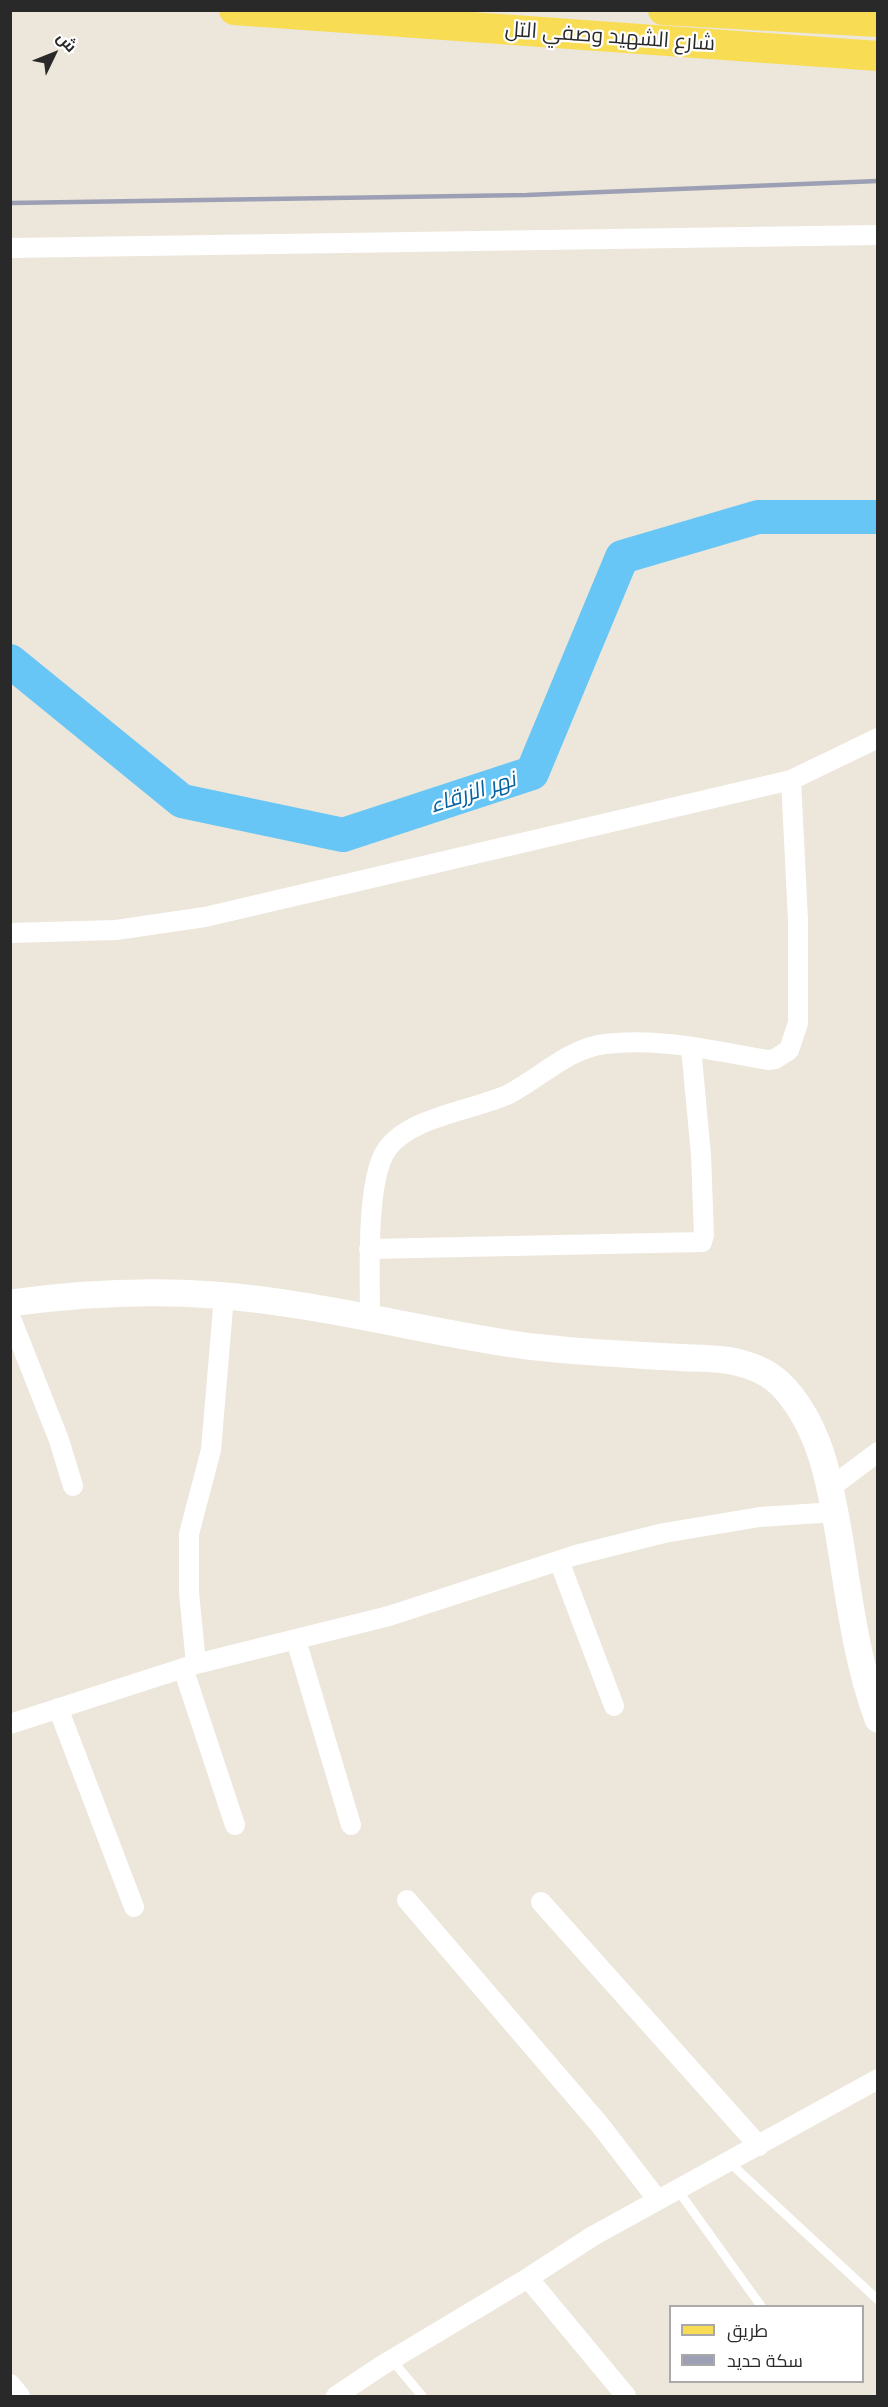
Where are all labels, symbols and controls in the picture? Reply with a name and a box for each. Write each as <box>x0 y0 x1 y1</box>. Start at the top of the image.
street label: شارع الشهيد وصفي التل <box>504 17 716 57</box>
north arrow <box>24 24 84 84</box>
text: ش <box>52 27 82 57</box>
water label: نهر الزرقاء <box>427 767 519 819</box>
legend <box>669 2305 864 2383</box>
text: طريق <box>727 2318 768 2342</box>
text: سكة حديد <box>727 2348 803 2372</box>

